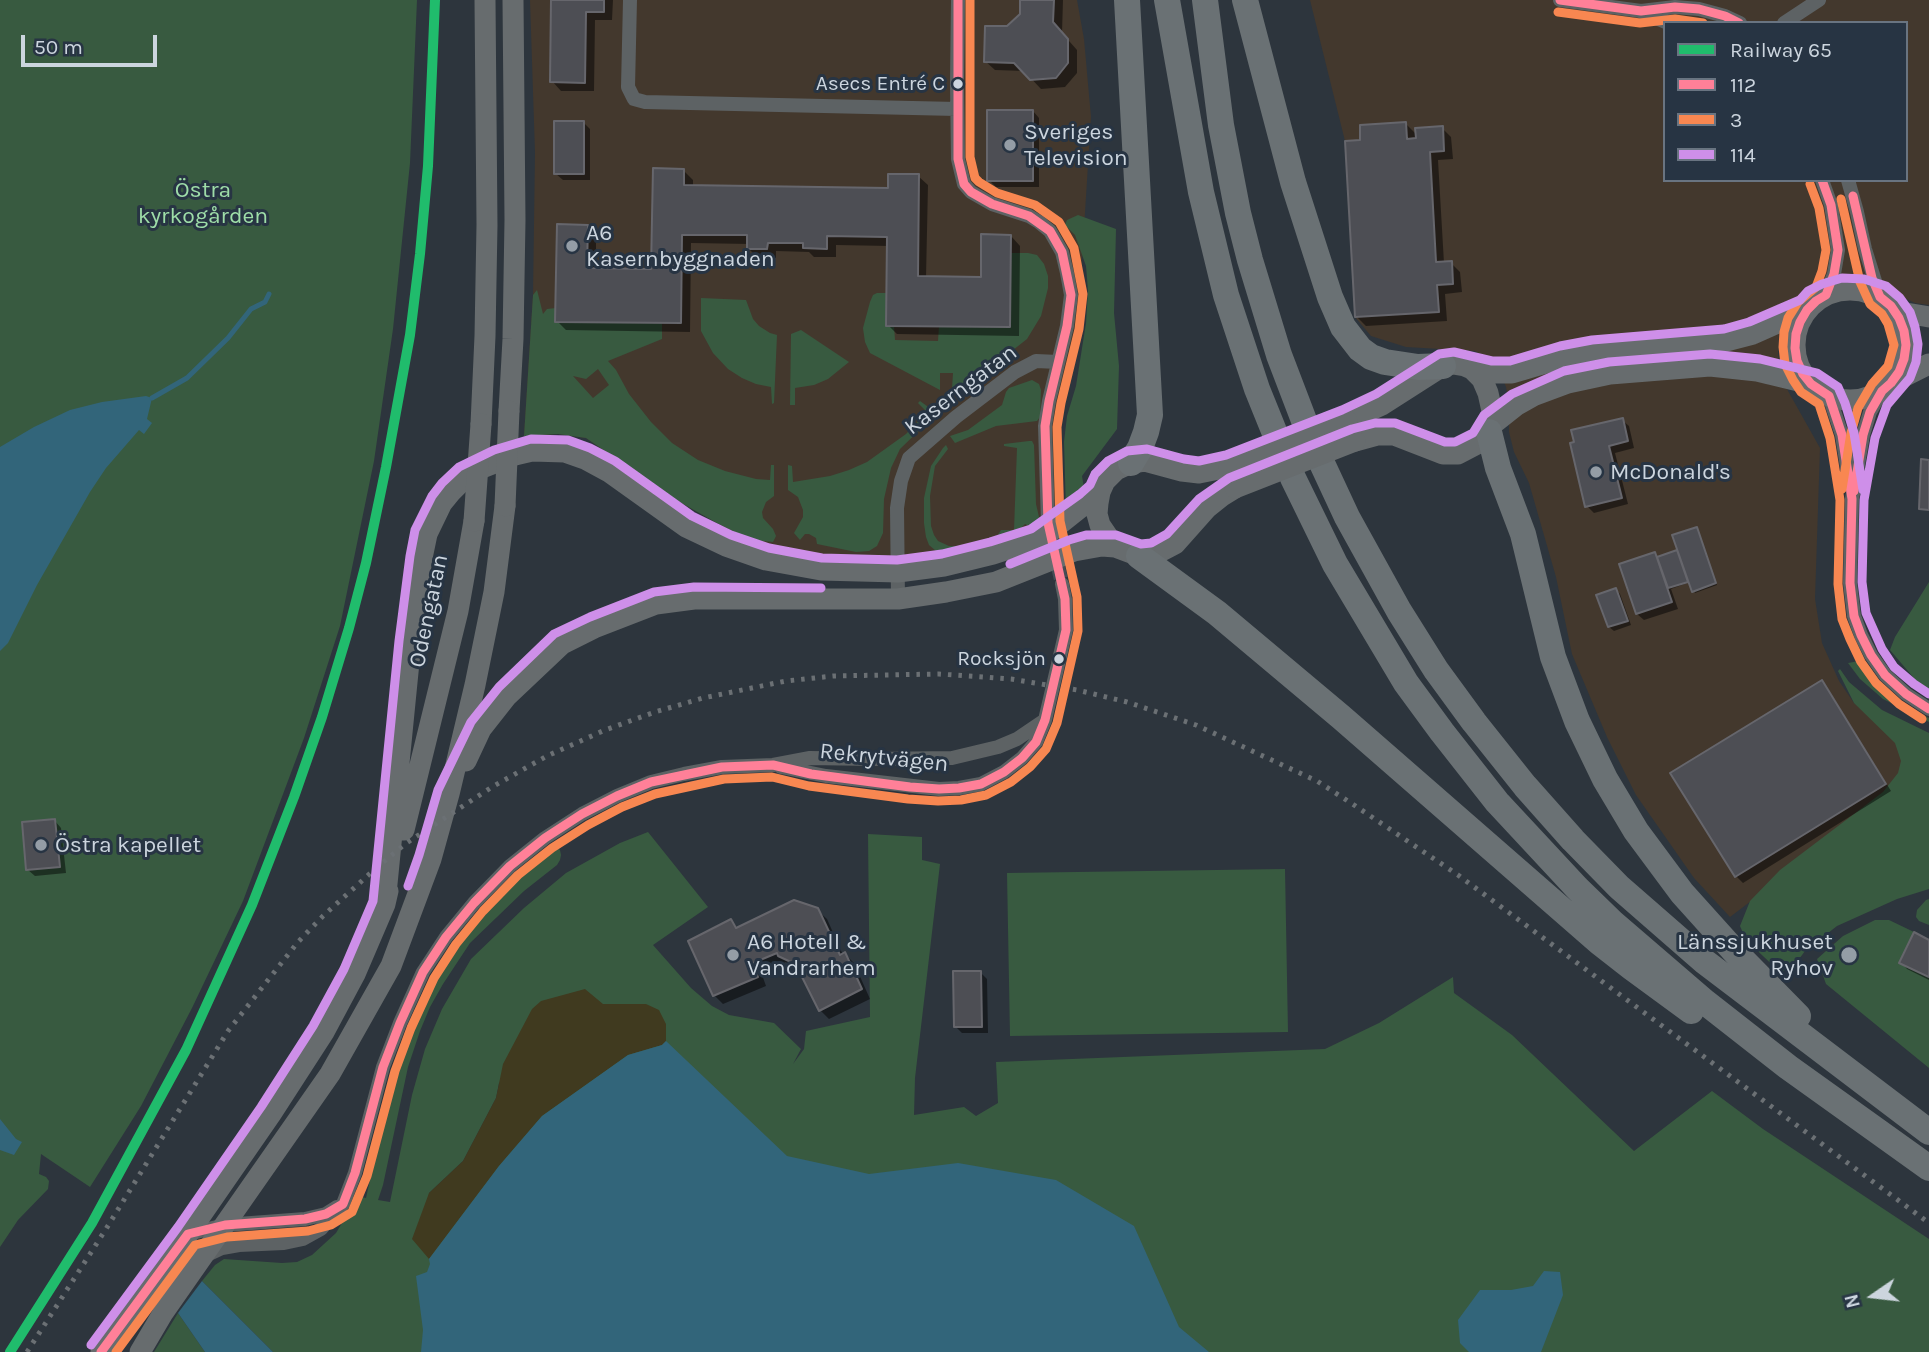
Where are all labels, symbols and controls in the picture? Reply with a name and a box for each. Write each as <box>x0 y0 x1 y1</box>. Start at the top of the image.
scale bar <box>24 21 161 65</box>
legend <box>1663 21 1908 182</box>
text: 50 m <box>34 35 83 59</box>
text: Railway 65 <box>1730 38 1832 62</box>
place label: Asecs Entré C <box>816 71 945 97</box>
text: 112 <box>1730 73 1756 97</box>
marker: Asecs Entré C <box>951 77 965 91</box>
text: 3 <box>1730 108 1742 132</box>
place label: Sveriges Television <box>1024 118 1128 172</box>
marker: Sveriges Television <box>1002 137 1018 153</box>
text: 114 <box>1730 143 1756 167</box>
park label: Östra kyrkogården <box>138 176 268 230</box>
place label: A6 Kasernbyggnaden <box>586 219 775 273</box>
marker: A6 Kasernbyggnaden <box>564 238 580 254</box>
street label: Kaserngatan <box>899 339 1023 441</box>
place label: McDonald's <box>1610 458 1731 486</box>
marker: McDonald's <box>1588 464 1604 480</box>
street label: Odengatan <box>404 552 454 670</box>
place label: Rocksjön <box>957 646 1046 672</box>
marker: Rocksjön <box>1052 652 1066 666</box>
street label: Rekrytvägen <box>818 738 950 778</box>
place label: Östra kapellet <box>55 831 201 859</box>
marker: Östra kapellet <box>33 837 49 853</box>
place label: A6 Hotell & Vandrarhem <box>747 928 876 982</box>
place label: Länssjukhuset Ryhov <box>1677 928 1833 982</box>
marker: Länssjukhuset Ryhov <box>1839 945 1859 965</box>
marker: A6 Hotell & Vandrarhem <box>725 947 741 963</box>
north arrow <box>1838 1261 1908 1331</box>
text: N <box>1840 1292 1865 1310</box>

